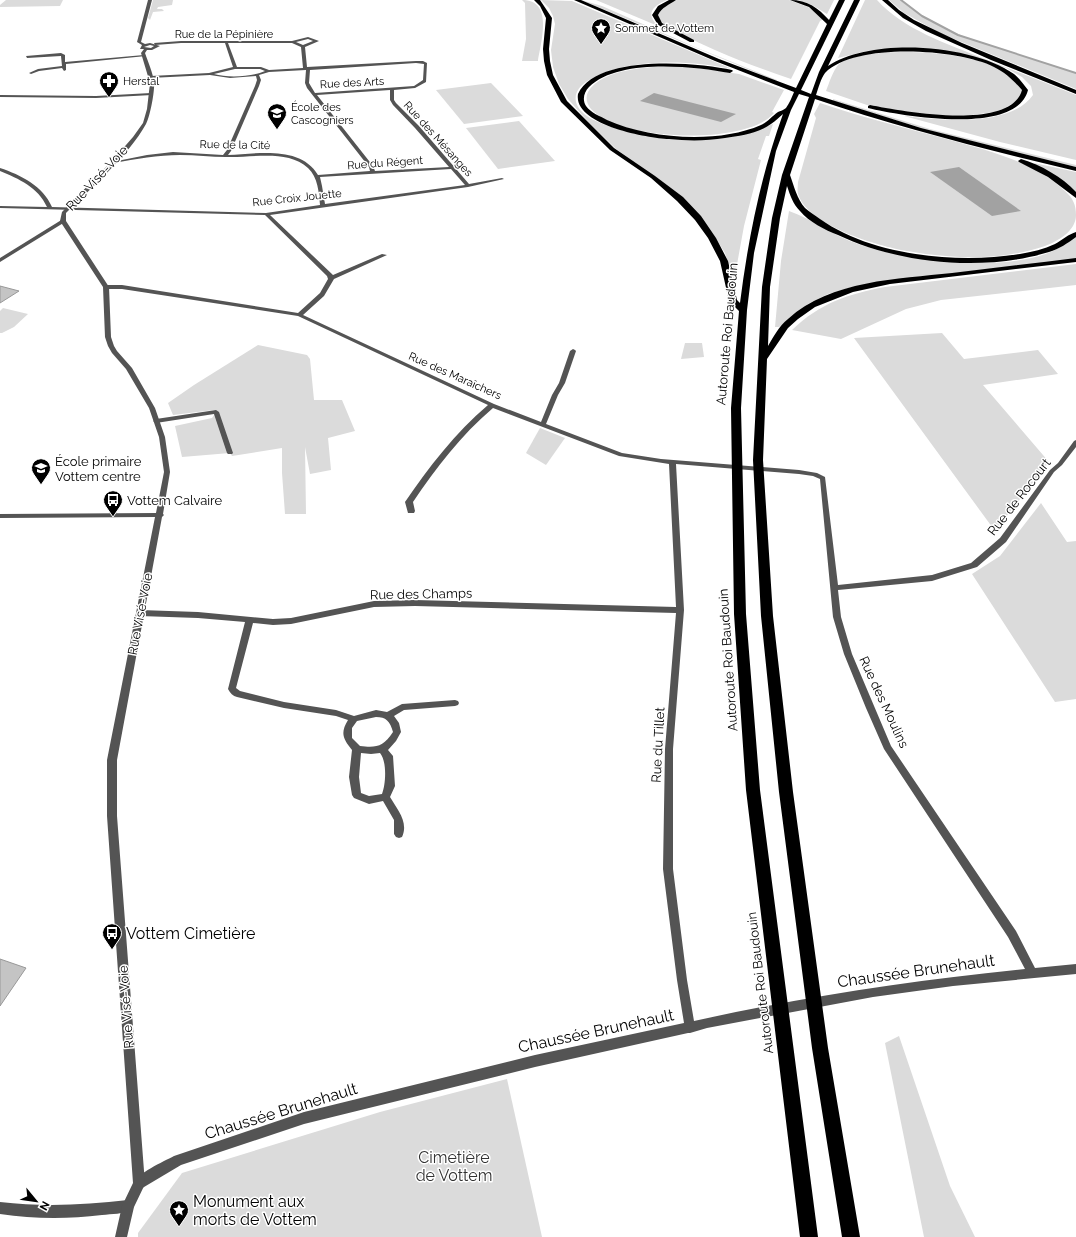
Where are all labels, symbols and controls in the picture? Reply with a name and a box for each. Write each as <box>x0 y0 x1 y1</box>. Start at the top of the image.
place icon: Sommet de Vottem <box>590 17 612 45</box>
place label: Sommet de Vottem <box>615 22 714 35</box>
street label: Rue de la Pépinière <box>175 28 274 41</box>
pharmacy icon: Herstal <box>98 70 120 98</box>
place label: Herstal <box>123 75 159 88</box>
street label: Rue des Arts <box>320 75 384 91</box>
street label: Rue des Mésanges <box>401 99 475 179</box>
place label: École des Cascogniers <box>291 100 354 127</box>
school or university icon: École des Cascogniers <box>266 102 288 130</box>
street label: Rue de la Cité <box>200 138 271 152</box>
street label: Rue Visé-Voie <box>63 142 131 214</box>
street label: Rue du Régent <box>347 154 424 172</box>
street label: Rue Croix Jouette <box>252 187 343 209</box>
street label: Autoroute Roi Baudouin <box>713 262 741 406</box>
street label: Rue des Maraîchers <box>407 350 503 402</box>
place label: École primaire Vottem centre <box>55 454 142 484</box>
street label: Rue de Rocourt <box>984 455 1054 538</box>
school or university icon: École primaire Vottem centre <box>30 457 52 485</box>
bus stop icon: Vottem Calvaire <box>102 489 124 517</box>
place label: Vottem Calvaire <box>127 493 222 508</box>
street label: Rue Visé-Voie <box>125 571 155 656</box>
street label: Rue des Champs <box>370 586 472 602</box>
street label: Autoroute Roi Baudouin <box>716 588 740 732</box>
street label: Rue des Moulins <box>856 654 912 750</box>
street label: Rue du Tillet <box>649 706 668 783</box>
street label: Autoroute Roi Baudouin <box>744 911 776 1055</box>
bus stop icon: Vottem Cimetière <box>101 922 123 950</box>
place label: Vottem Cimetière <box>126 924 255 943</box>
street label: Chaussée Brunehault <box>836 950 996 991</box>
street label: Rue Visé-Voie <box>116 965 136 1049</box>
street label: Chaussée Brunehault <box>516 1005 676 1057</box>
street label: Chaussée Brunehault <box>202 1079 360 1143</box>
park label: Cimetière de Vottem <box>416 1148 492 1185</box>
north arrow <box>16 1181 56 1221</box>
place label: Monument aux morts de Vottem <box>193 1192 317 1229</box>
text: N <box>37 1199 52 1212</box>
place icon: Monument aux morts de Vottem <box>168 1199 190 1227</box>

